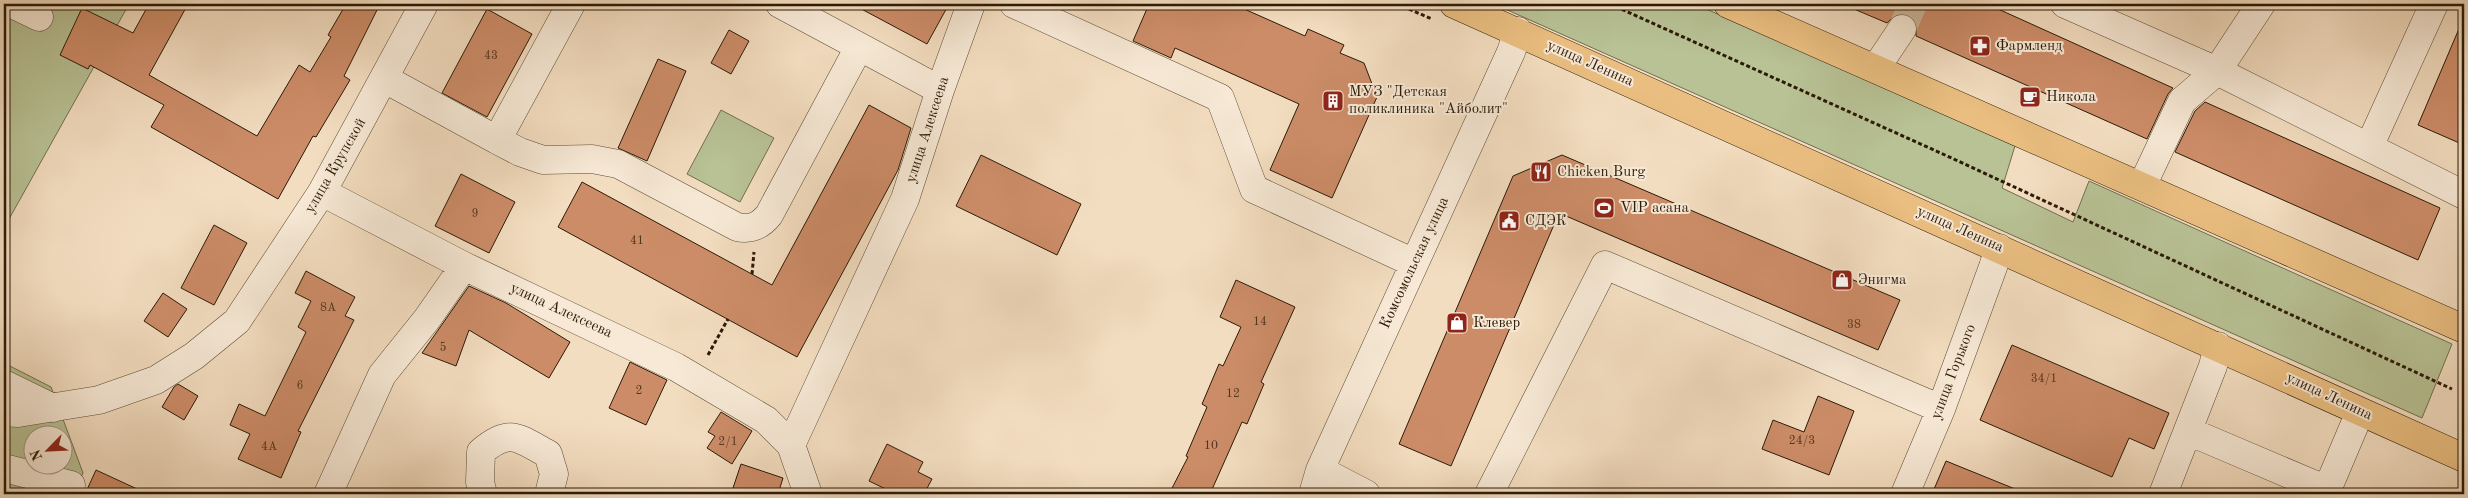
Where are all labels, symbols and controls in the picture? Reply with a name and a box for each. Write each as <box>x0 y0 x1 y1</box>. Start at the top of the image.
pharmacy icon: Фармленд <box>1968 34 1992 58</box>
street label: улица Ленина <box>1544 38 1636 90</box>
place label: Фармленд <box>1996 39 2063 54</box>
house number: 43 <box>484 50 498 62</box>
street label: улица Алексеева <box>904 74 952 185</box>
place label: МУЗ "Детская поликлиника "Айболит" <box>1349 85 1508 117</box>
cafe icon: Никола <box>2018 85 2042 109</box>
building icon: МУЗ "Детская поликлиника "Айболит" <box>1321 89 1345 113</box>
place label: Никола <box>2046 90 2096 105</box>
street label: улица Крупской <box>303 116 369 216</box>
restaurant icon: Chicken Burg <box>1529 160 1553 184</box>
place label: Chicken Burg <box>1557 165 1645 180</box>
street label: Комсомольская улица <box>1378 194 1452 331</box>
sports icon: VIP асана <box>1592 196 1616 220</box>
place label: VIP асана <box>1620 201 1689 216</box>
street label: улица Ленина <box>1914 204 2006 256</box>
house number: 9 <box>472 208 478 220</box>
public building icon: СДЭК <box>1497 209 1521 233</box>
place label: СДЭК <box>1525 214 1567 229</box>
house number: 41 <box>630 235 644 247</box>
shop icon: Энигма <box>1830 268 1854 292</box>
place label: Энигма <box>1858 273 1907 288</box>
street label: улица Алексеева <box>508 281 615 341</box>
house number: 8А <box>320 302 336 314</box>
shop icon: Клевер <box>1445 311 1469 335</box>
house number: 14 <box>1253 316 1267 328</box>
place label: Клевер <box>1473 316 1520 331</box>
house number: 38 <box>1847 319 1861 331</box>
street label: улица Горького <box>1929 322 1979 422</box>
house number: 5 <box>440 341 447 354</box>
street label: улица Ленина <box>2284 371 2375 424</box>
house number: 34/1 <box>2031 373 2057 385</box>
house number: 6 <box>297 380 304 392</box>
house number: 2 <box>636 385 642 397</box>
house number: 12 <box>1226 388 1240 400</box>
north arrow <box>22 426 72 476</box>
house number: 24/3 <box>1789 435 1815 447</box>
house number: 2/1 <box>718 436 738 448</box>
house number: 10 <box>1204 440 1218 452</box>
house number: 4А <box>261 441 277 453</box>
text: N <box>28 447 46 463</box>

